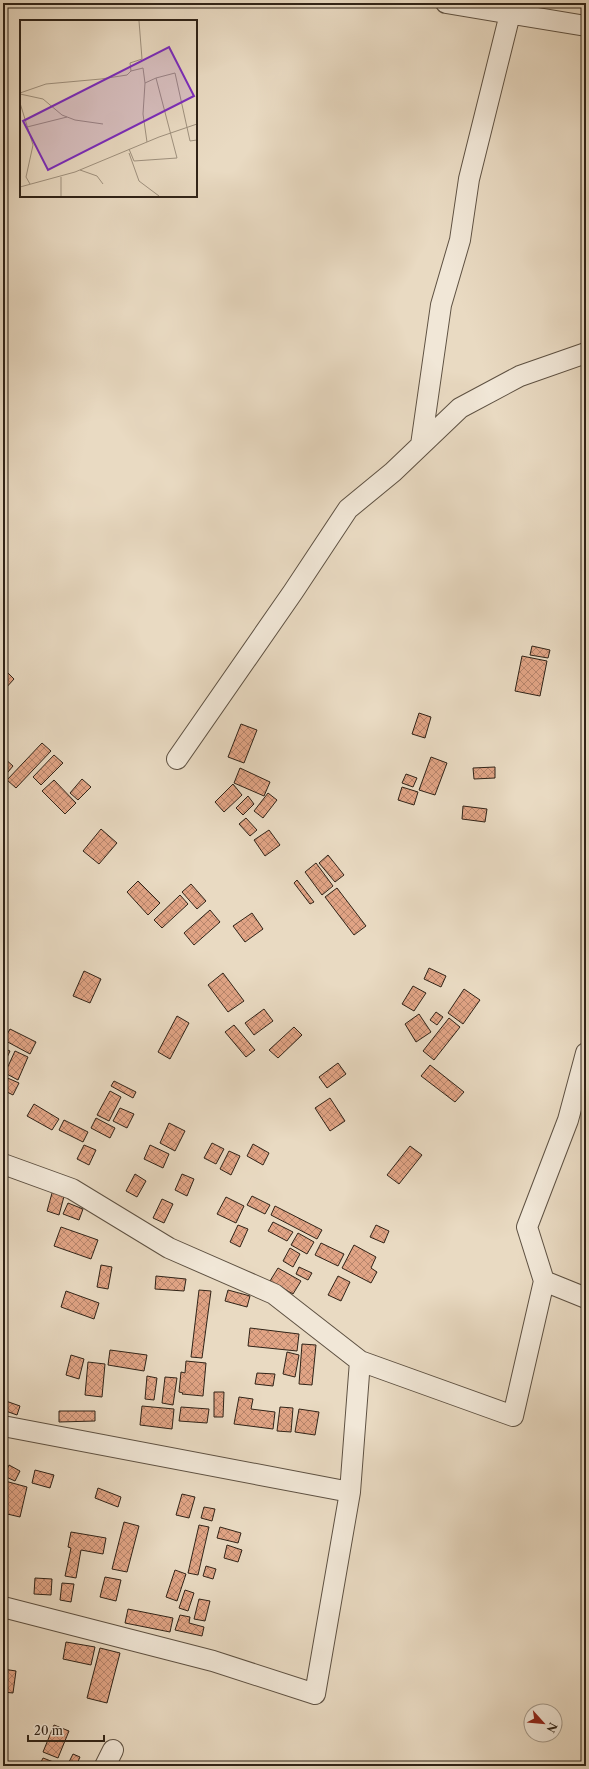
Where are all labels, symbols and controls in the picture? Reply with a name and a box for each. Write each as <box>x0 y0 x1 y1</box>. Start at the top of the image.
inset map <box>20 20 197 197</box>
north arrow <box>523 1703 563 1743</box>
scale bar <box>28 1717 104 1743</box>
text: N <box>543 1720 560 1735</box>
text: 20 m <box>34 1723 63 1738</box>

